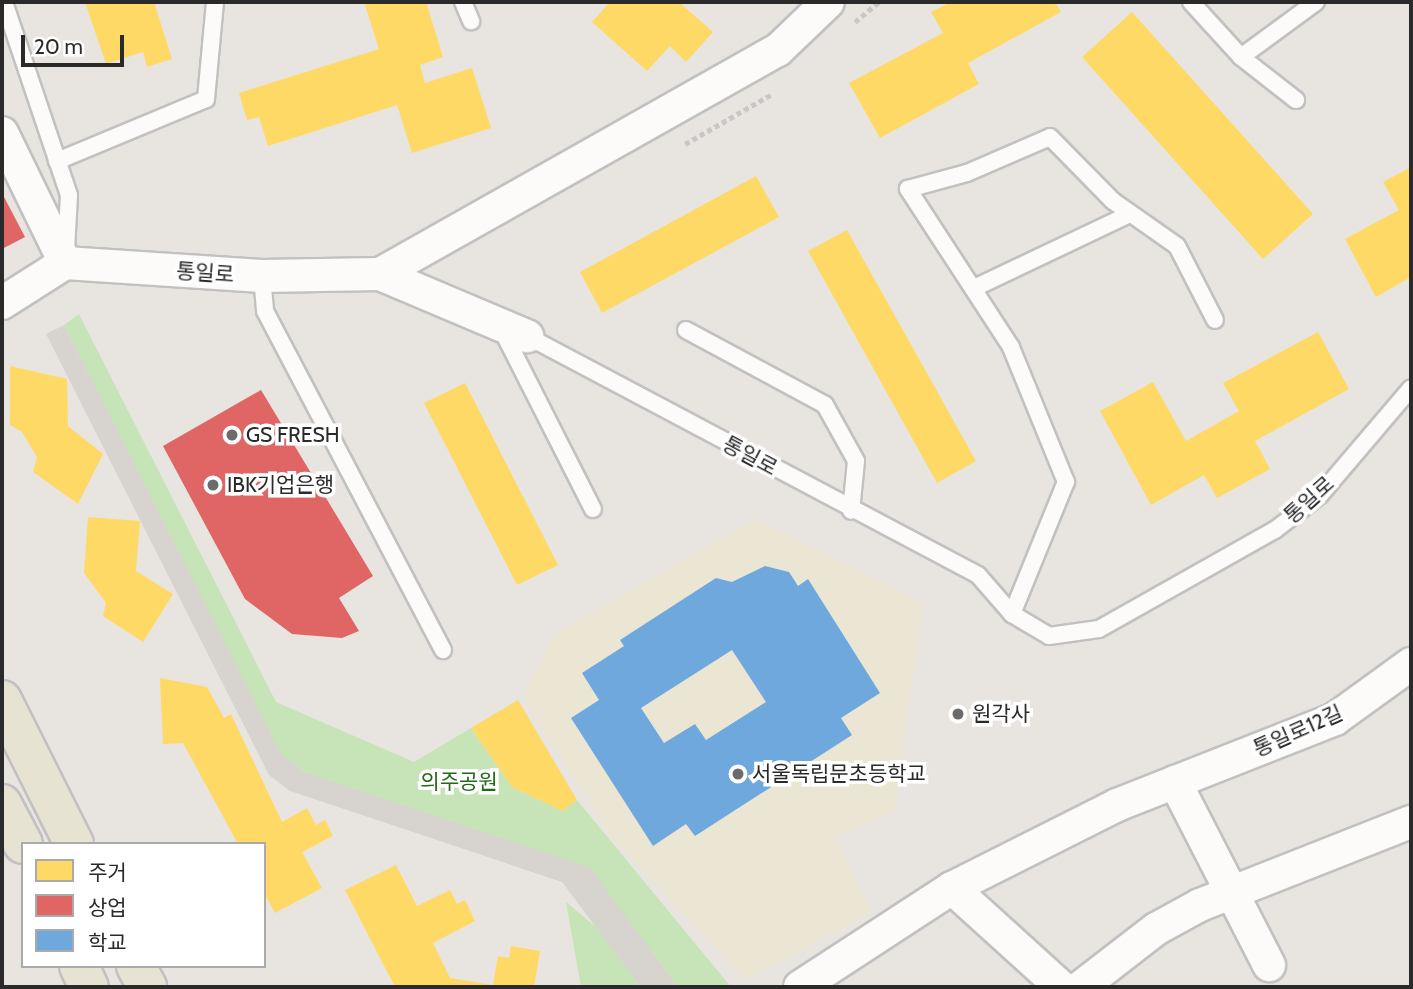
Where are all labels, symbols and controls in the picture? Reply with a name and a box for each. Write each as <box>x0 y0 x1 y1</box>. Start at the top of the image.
scale bar <box>24 21 128 65</box>
text: 20 m <box>34 34 83 59</box>
street label: 통일로 <box>175 258 235 288</box>
place label: GS FRESH <box>246 422 339 448</box>
marker: GS FRESH <box>224 427 240 443</box>
street label: 통일로 <box>718 431 782 481</box>
street label: 통일로 <box>1279 471 1339 529</box>
place label: IBK기업은행 <box>227 472 334 498</box>
marker: IBK기업은행 <box>205 477 221 493</box>
street label: 통일로12길 <box>1249 700 1347 762</box>
place label: 원각사 <box>972 701 1030 727</box>
marker: 원각사 <box>950 706 966 722</box>
place label: 서울독립문초등학교 <box>752 761 926 787</box>
marker: 서울독립문초등학교 <box>730 766 746 782</box>
park label: 의주공원 <box>420 769 498 795</box>
legend <box>21 842 266 968</box>
text: 주거 <box>88 860 127 885</box>
text: 상업 <box>88 895 127 920</box>
text: 학교 <box>88 930 127 955</box>

